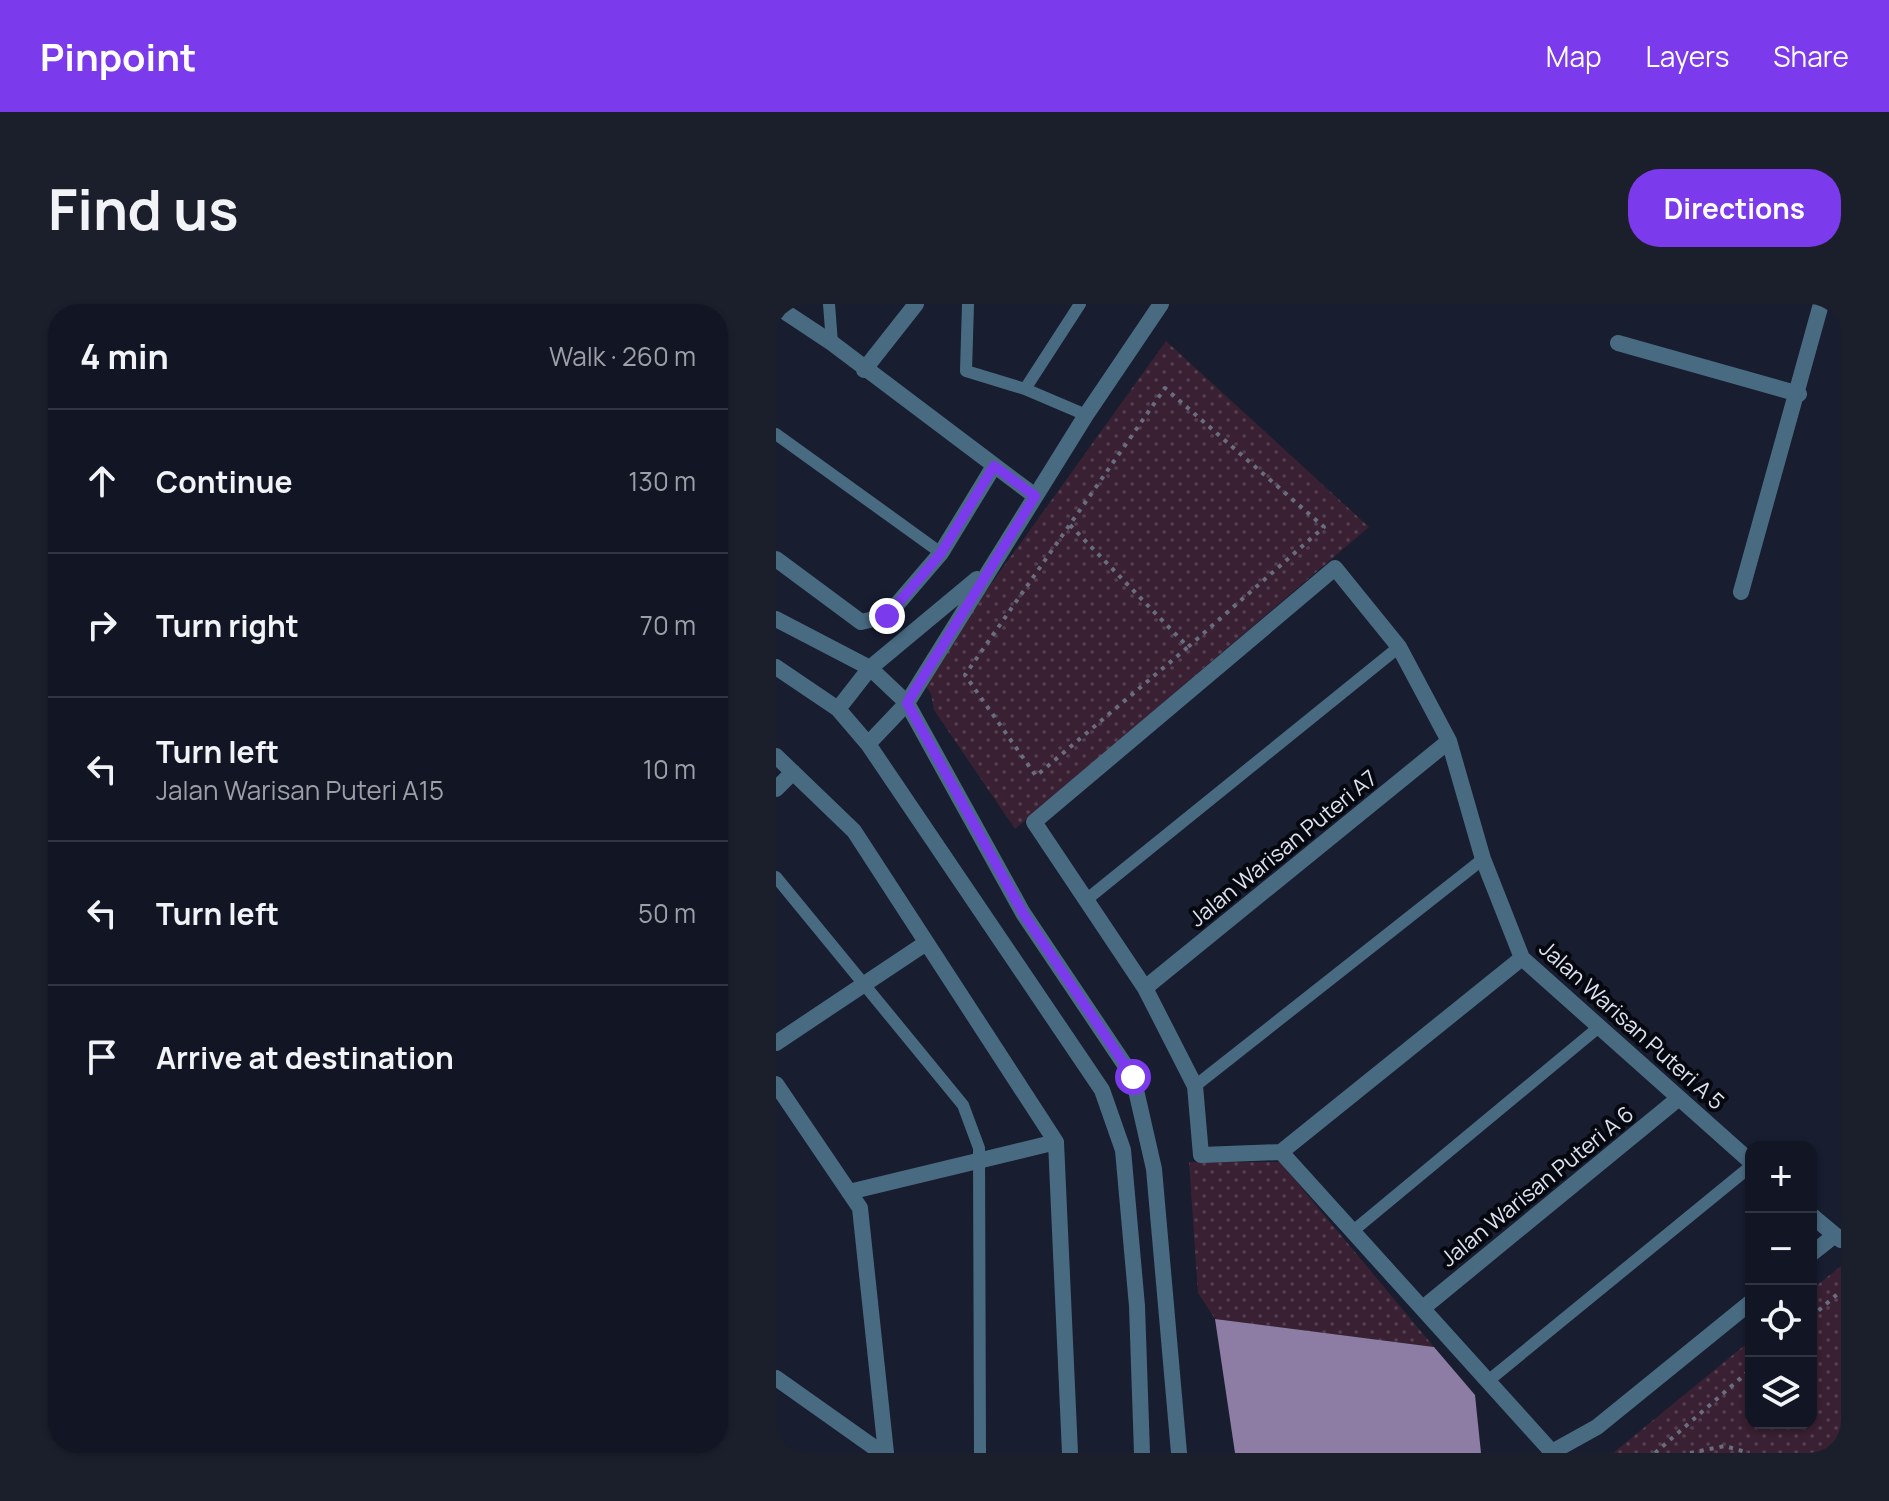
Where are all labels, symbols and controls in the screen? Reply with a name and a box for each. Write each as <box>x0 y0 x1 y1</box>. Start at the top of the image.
text: Pinpoint <box>40 30 196 82</box>
text: Map <box>1546 37 1602 75</box>
text: Layers <box>1646 37 1729 75</box>
text: Share <box>1773 37 1849 75</box>
button: Directions <box>1628 169 1841 247</box>
text: Find us <box>48 170 239 247</box>
text: 4 min <box>80 333 169 379</box>
text: Walk · 260 m <box>549 338 696 374</box>
icon: ahead <box>80 459 124 503</box>
text: Continue <box>156 461 292 502</box>
text: 130 m <box>628 463 696 499</box>
route end <box>869 598 905 634</box>
icon: right <box>80 603 124 647</box>
text: Turn right <box>156 605 299 646</box>
text: 70 m <box>640 607 696 643</box>
text: Turn left <box>156 731 279 772</box>
icon: left <box>80 747 124 791</box>
text: 10 m <box>643 751 696 787</box>
street label: Jalan Warisan Puteri A7 <box>1183 763 1383 933</box>
text: Jalan Warisan Puteri A15 <box>156 772 444 808</box>
icon: left <box>80 891 124 935</box>
text: Turn left <box>156 893 279 934</box>
text: 50 m <box>638 895 696 931</box>
street label: Jalan Warisan Puteri A 5 <box>1533 934 1731 1116</box>
icon: arrive <box>80 1035 124 1079</box>
text: Arrive at destination <box>156 1037 454 1078</box>
route start <box>1115 1059 1151 1095</box>
street label: Jalan Warisan Puteri A 6 <box>1434 1099 1640 1273</box>
map controls <box>1745 1141 1817 1429</box>
button: + <box>1745 1141 1817 1213</box>
button: − <box>1745 1213 1817 1285</box>
button: locate <box>1745 1285 1817 1357</box>
button: layers <box>1745 1357 1817 1429</box>

